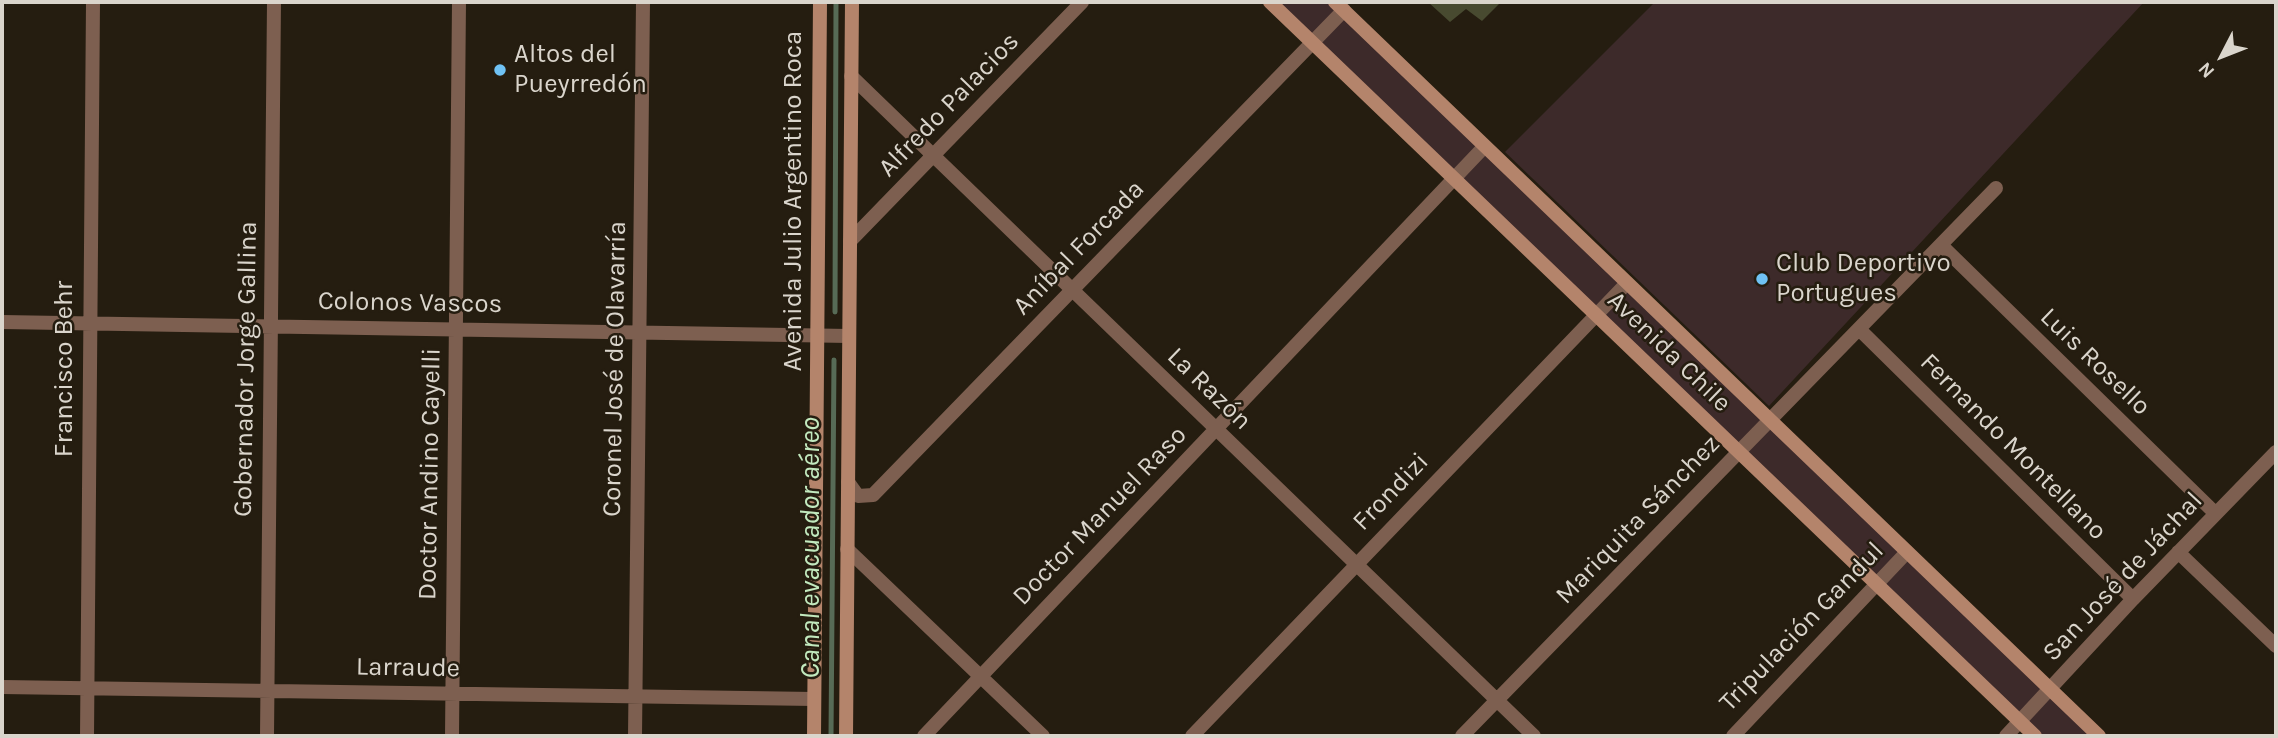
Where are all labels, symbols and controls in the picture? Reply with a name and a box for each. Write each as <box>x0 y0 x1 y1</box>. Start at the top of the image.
north arrow <box>2187 21 2257 91</box>
street label: Alfredo Palacios <box>872 26 1026 184</box>
street label: Avenida Julio Argentino Roca <box>778 31 810 371</box>
place label: Altos del Pueyrredón <box>514 39 647 100</box>
text: N <box>2194 58 2219 82</box>
marker: Altos del Pueyrredón <box>492 62 508 78</box>
street label: Aníbal Forcada <box>1007 174 1151 322</box>
street label: Gobernador Jorge Gallina <box>228 221 264 517</box>
street label: Coronel José de Olavarría <box>597 221 633 517</box>
place label: Club Deportivo Portugues <box>1776 248 1951 310</box>
marker: Club Deportivo Portugues <box>1754 271 1770 287</box>
street label: Francisco Behr <box>49 281 81 457</box>
street label: Avenida Chile <box>1601 285 1737 419</box>
street label: Colonos Vascos <box>318 286 502 320</box>
street label: Luis Rosello <box>2033 302 2157 422</box>
street label: La Razón <box>1160 341 1258 437</box>
street label: Fernando Montellano <box>1913 347 2113 547</box>
street label: Doctor Andino Cayelli <box>412 348 448 600</box>
water label: Canal evacuador aéreo <box>794 417 828 679</box>
street label: Doctor Manuel Raso <box>1006 420 1194 612</box>
street label: Mariquita Sánchez <box>1549 429 1727 611</box>
street label: Frondizi <box>1346 447 1436 537</box>
street label: San José de Jáchal <box>2036 486 2210 668</box>
street label: Tripulación Gandul <box>1713 536 1891 718</box>
street label: Larraude <box>356 651 460 685</box>

